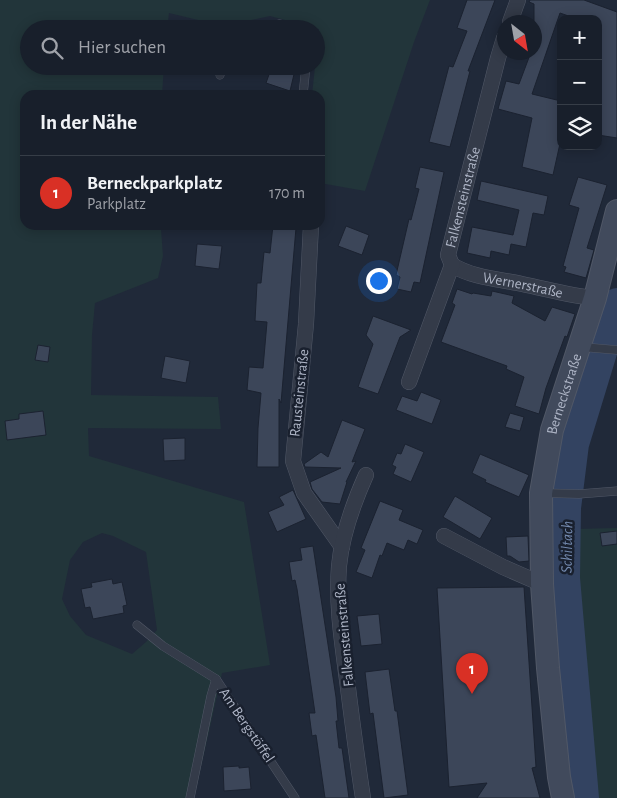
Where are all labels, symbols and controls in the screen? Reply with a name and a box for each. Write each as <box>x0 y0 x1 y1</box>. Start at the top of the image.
north arrow <box>497 15 542 60</box>
map controls <box>557 15 602 150</box>
button: + <box>557 15 602 60</box>
search box <box>20 20 325 75</box>
icon: search <box>38 34 66 62</box>
text: Hier suchen <box>78 38 166 57</box>
button: − <box>557 60 602 105</box>
button: layers <box>557 105 602 150</box>
text: In der Nähe <box>40 112 137 133</box>
street label: Falkensteinstraße <box>443 145 483 249</box>
text: Berneckparkplatz <box>87 174 222 193</box>
text: 1 <box>53 185 59 201</box>
text: 170 m <box>269 185 305 201</box>
text: Parkplatz <box>87 196 146 212</box>
your location <box>366 268 392 294</box>
street label: Wernerstraße <box>482 270 564 301</box>
street label: Rausteinstraße <box>287 348 312 438</box>
street label: Berneckstraße <box>544 352 584 436</box>
water label: Schiltach <box>559 521 575 573</box>
street label: Falkensteinstraße <box>333 583 356 687</box>
pin: 1 <box>456 653 488 694</box>
street label: Am Bergstöffel <box>216 685 277 765</box>

